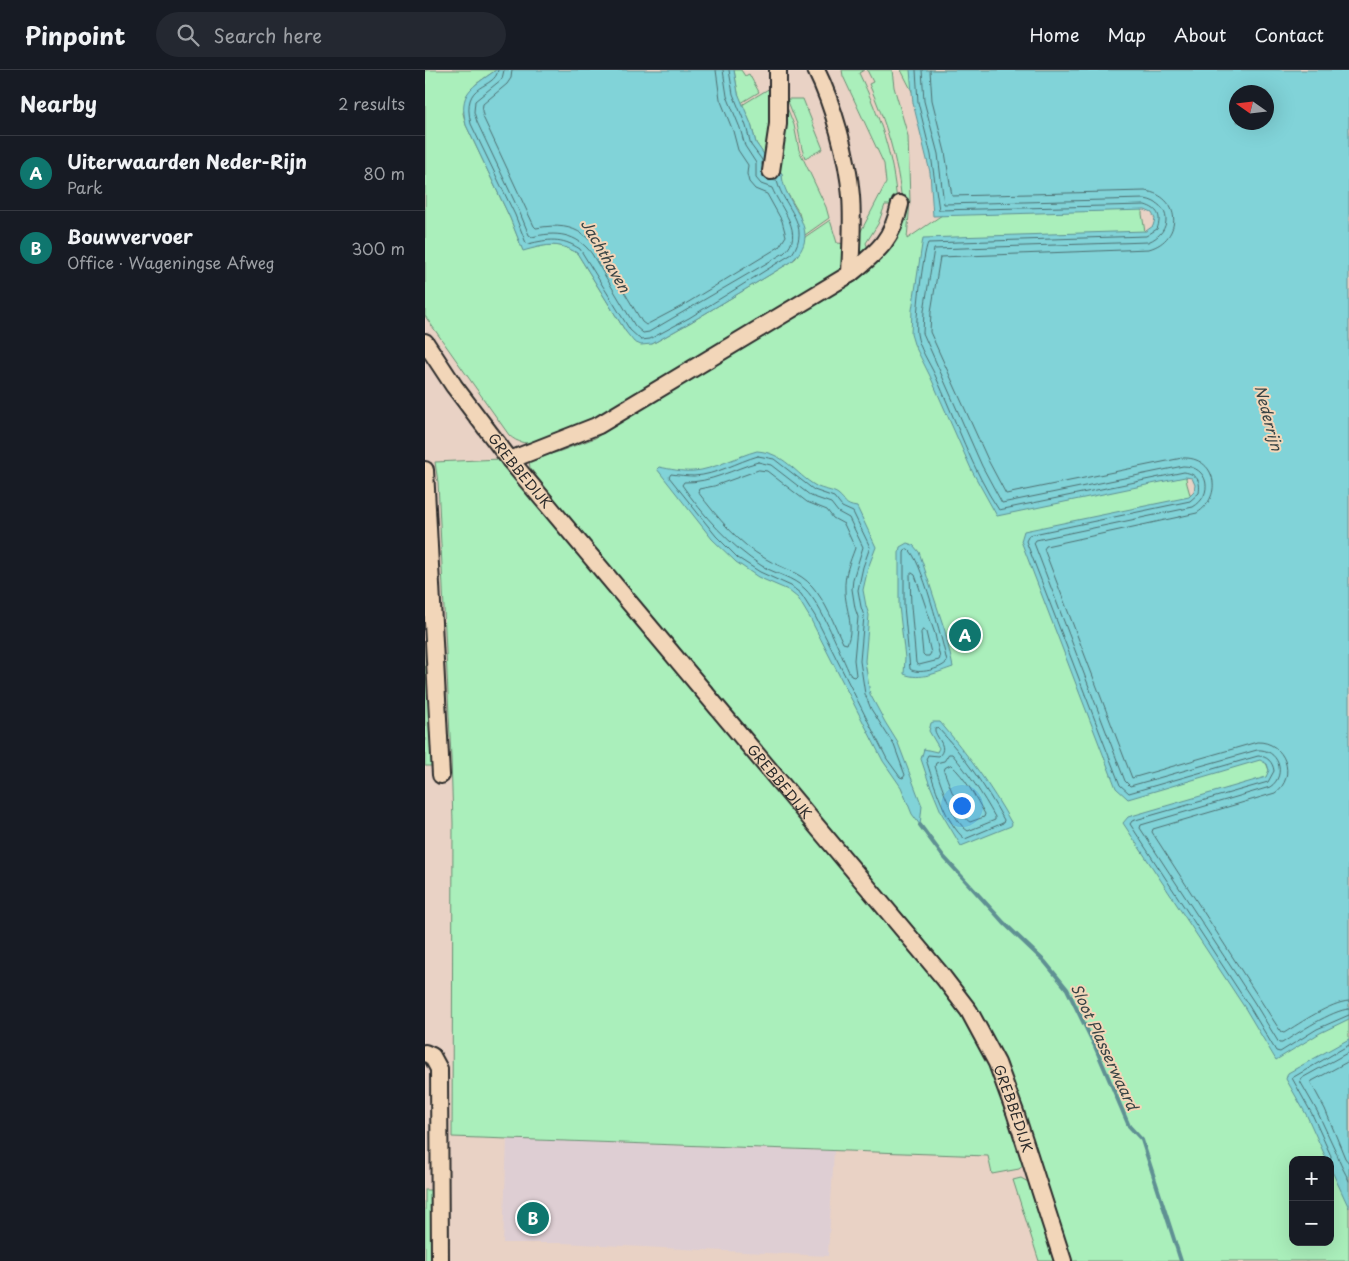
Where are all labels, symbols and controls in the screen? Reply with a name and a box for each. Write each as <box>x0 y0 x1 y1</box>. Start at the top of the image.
search box <box>156 12 506 57</box>
text: Pinpoint <box>25 17 126 53</box>
icon: search <box>174 21 202 49</box>
text: Search here <box>214 21 322 49</box>
text: Home <box>1029 21 1079 48</box>
text: Map <box>1107 21 1146 48</box>
text: About <box>1174 21 1226 48</box>
text: Contact <box>1254 21 1324 48</box>
north arrow <box>1229 85 1274 130</box>
text: Nearby <box>20 87 97 119</box>
text: 2 results <box>338 91 405 115</box>
text: Uiterwaarden Neder-Rijn <box>67 147 307 175</box>
text: A <box>30 161 42 185</box>
text: 80 m <box>363 161 405 185</box>
text: Park <box>67 175 103 199</box>
water label: Jachthaven <box>576 214 637 297</box>
text: Bouwvervoer <box>67 222 193 250</box>
text: B <box>31 236 41 260</box>
text: 300 m <box>351 236 405 260</box>
text: Office · Wageningse Afweg <box>67 250 275 274</box>
water label: Nederrijn <box>1250 382 1289 454</box>
street label: GREBBEDIJK <box>483 428 557 513</box>
pin: A <box>949 616 981 654</box>
street label: GREBBEDIJK <box>742 739 817 823</box>
your location <box>949 793 975 819</box>
water label: Sloot Plasserwaard <box>1066 979 1146 1115</box>
street label: GREBBEDIJK <box>988 1062 1038 1155</box>
map controls <box>1289 1156 1334 1246</box>
button: + <box>1289 1156 1334 1201</box>
pin: B <box>517 1199 549 1237</box>
button: − <box>1289 1201 1334 1246</box>

